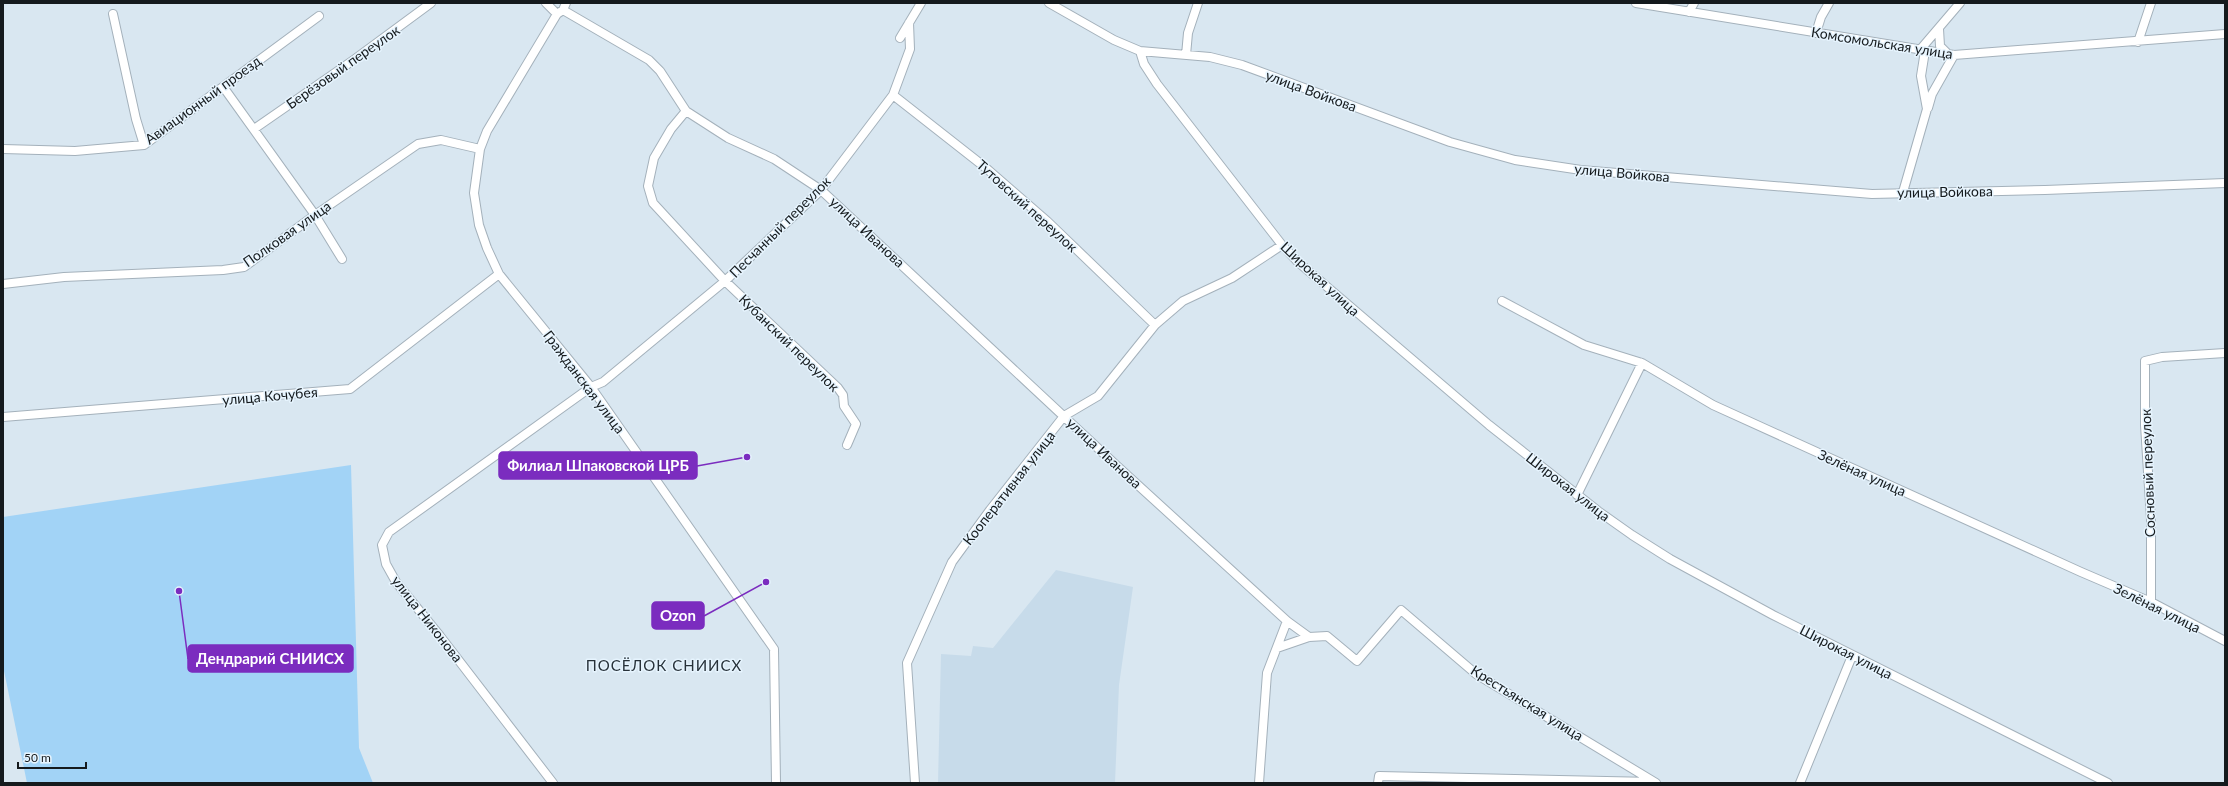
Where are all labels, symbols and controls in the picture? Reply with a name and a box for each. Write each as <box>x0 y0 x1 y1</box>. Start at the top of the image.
street label: Берёзовый переулок <box>283 21 403 112</box>
street label: Комсомольская улица <box>1810 23 1954 62</box>
street label: Авиационный проезд <box>141 52 264 147</box>
street label: улица Войкова <box>1263 66 1359 115</box>
street label: Тутовский переулок <box>973 156 1082 256</box>
street label: улица Войкова <box>1574 160 1670 185</box>
street label: Песчанный переулок <box>726 172 834 281</box>
street label: улица Войкова <box>1897 182 1993 201</box>
street label: улица Иванова <box>826 193 908 271</box>
street label: Полковая улица <box>239 197 334 270</box>
street label: Широкая улица <box>1277 238 1363 320</box>
street label: Кубанский переулок <box>736 290 844 395</box>
street label: Гражданская улица <box>540 327 629 437</box>
street label: улица Кочубея <box>222 383 318 408</box>
street label: Сосновый переулок <box>2137 408 2158 538</box>
street label: улица Иванова <box>1063 414 1145 492</box>
street label: Кооперативная улица <box>959 427 1059 548</box>
street label: Зелёная улица <box>1816 446 1909 500</box>
street label: Широкая улица <box>1523 449 1614 525</box>
callout: Филиал Шпаковской ЦРБ <box>499 452 697 479</box>
text: Филиал Шпаковской ЦРБ <box>507 456 689 474</box>
street label: улица Никонова <box>388 572 466 665</box>
street label: Зелёная улица <box>2111 579 2203 636</box>
callout: Ozon <box>652 602 704 629</box>
text: Ozon <box>660 606 696 624</box>
street label: Широкая улица <box>1797 621 1895 682</box>
callout: Дендрарий СНИИСХ <box>188 645 353 672</box>
text: Дендрарий СНИИСХ <box>196 649 345 667</box>
district label: ПОСЁЛОК СНИИСХ <box>586 656 742 674</box>
street label: Крестьянская улица <box>1468 661 1587 744</box>
scale bar <box>18 744 86 770</box>
text: 50 m <box>24 750 51 765</box>

